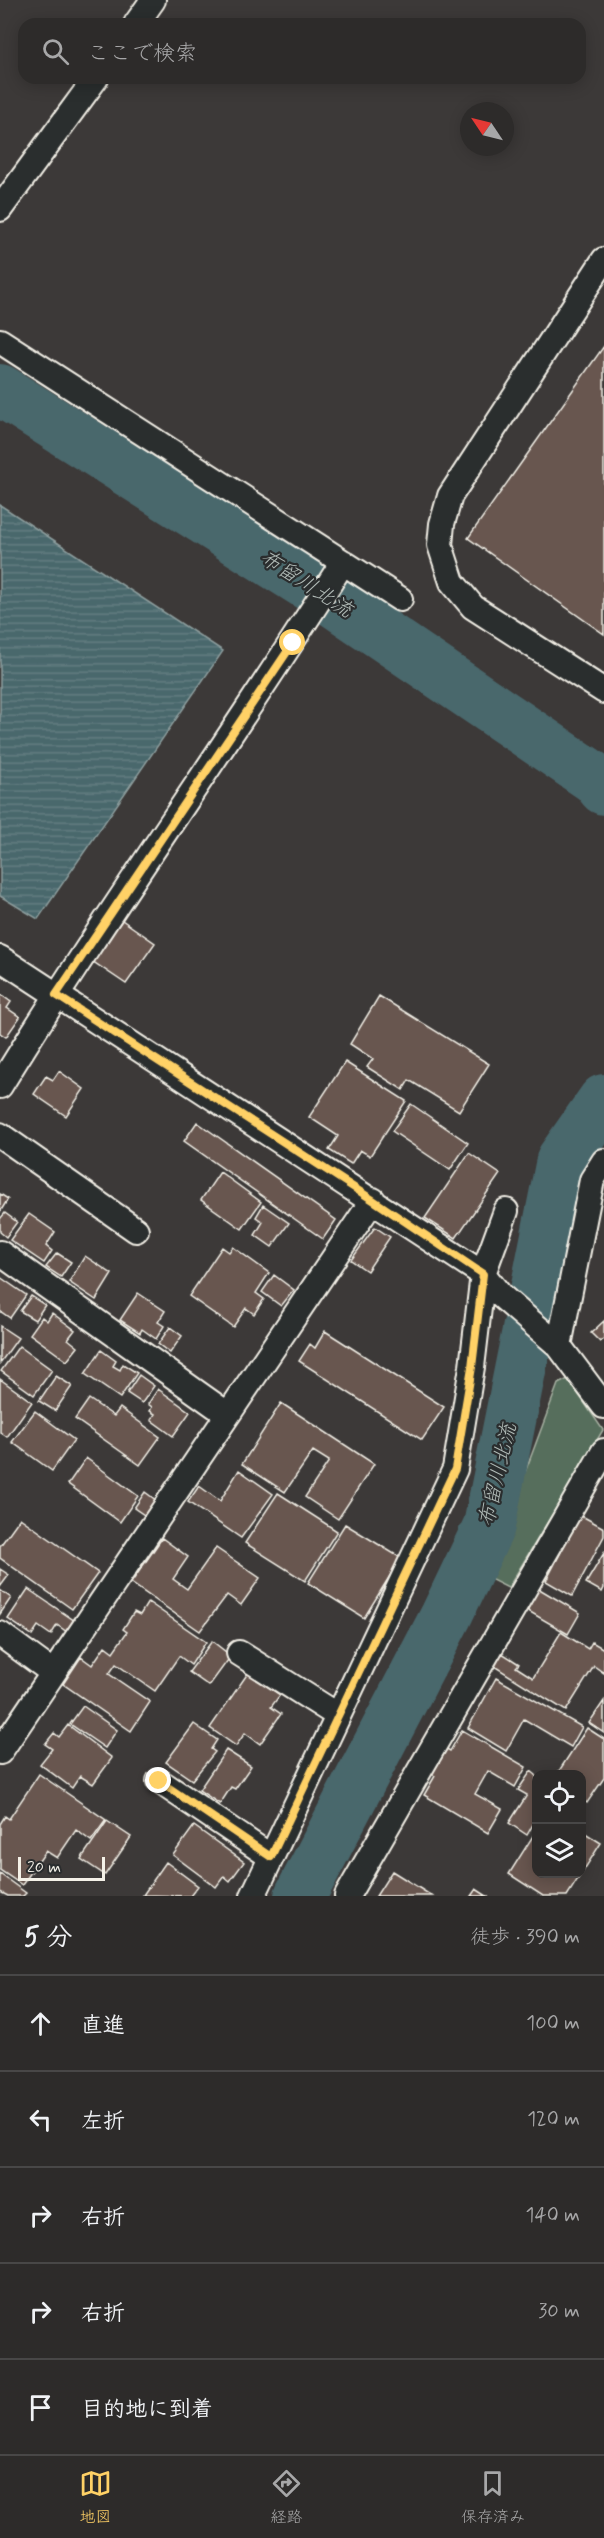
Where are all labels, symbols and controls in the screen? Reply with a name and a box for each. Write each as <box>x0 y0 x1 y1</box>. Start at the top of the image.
search box <box>18 18 586 84</box>
icon: search <box>39 35 72 68</box>
text: ここで検索 <box>87 40 197 68</box>
north arrow <box>460 102 514 156</box>
water label: 布留川北流 <box>254 544 359 625</box>
route start <box>279 629 305 655</box>
water label: 布留川北流 <box>473 1419 524 1529</box>
route end <box>145 1767 171 1793</box>
map controls <box>532 1770 586 1878</box>
button: locate <box>532 1770 586 1824</box>
button: layers <box>532 1824 586 1878</box>
scale bar <box>18 1854 105 1882</box>
text: 20 m <box>27 1857 61 1878</box>
text: 5 分 <box>24 1921 73 1955</box>
text: 徒歩 · 390 m <box>470 1924 580 1951</box>
icon: ahead <box>24 2007 57 2040</box>
text: 100 m <box>526 2010 580 2037</box>
text: 直進 <box>81 2012 125 2040</box>
icon: left <box>24 2103 57 2136</box>
text: 120 m <box>527 2106 580 2133</box>
text: 左折 <box>81 2108 125 2136</box>
icon: right <box>24 2199 57 2232</box>
text: 140 m <box>526 2202 580 2229</box>
text: 右折 <box>81 2204 125 2232</box>
icon: right <box>24 2295 57 2328</box>
text: 30 m <box>538 2298 580 2325</box>
text: 右折 <box>81 2300 125 2328</box>
icon: arrive <box>24 2391 57 2424</box>
text: 目的地に到着 <box>81 2396 213 2424</box>
tab: 地図 <box>79 2467 112 2528</box>
tab: 経路 <box>270 2467 303 2528</box>
tab: 保存済み <box>461 2467 525 2528</box>

